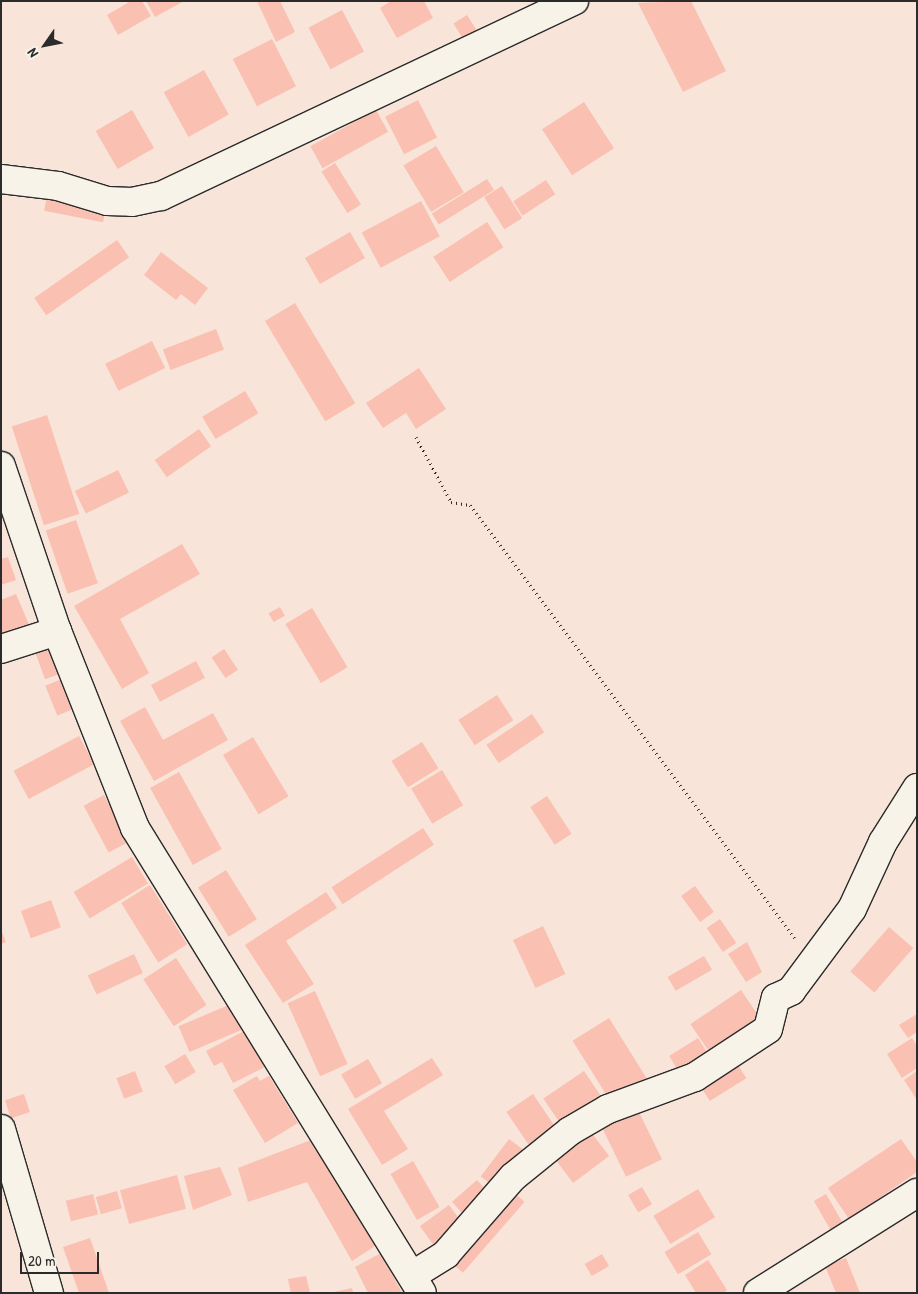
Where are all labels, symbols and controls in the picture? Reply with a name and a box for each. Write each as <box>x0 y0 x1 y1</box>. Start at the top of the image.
north arrow <box>20 20 70 70</box>
text: N <box>22 45 42 62</box>
scale bar <box>22 1242 101 1274</box>
text: 20 m <box>28 1250 55 1271</box>

